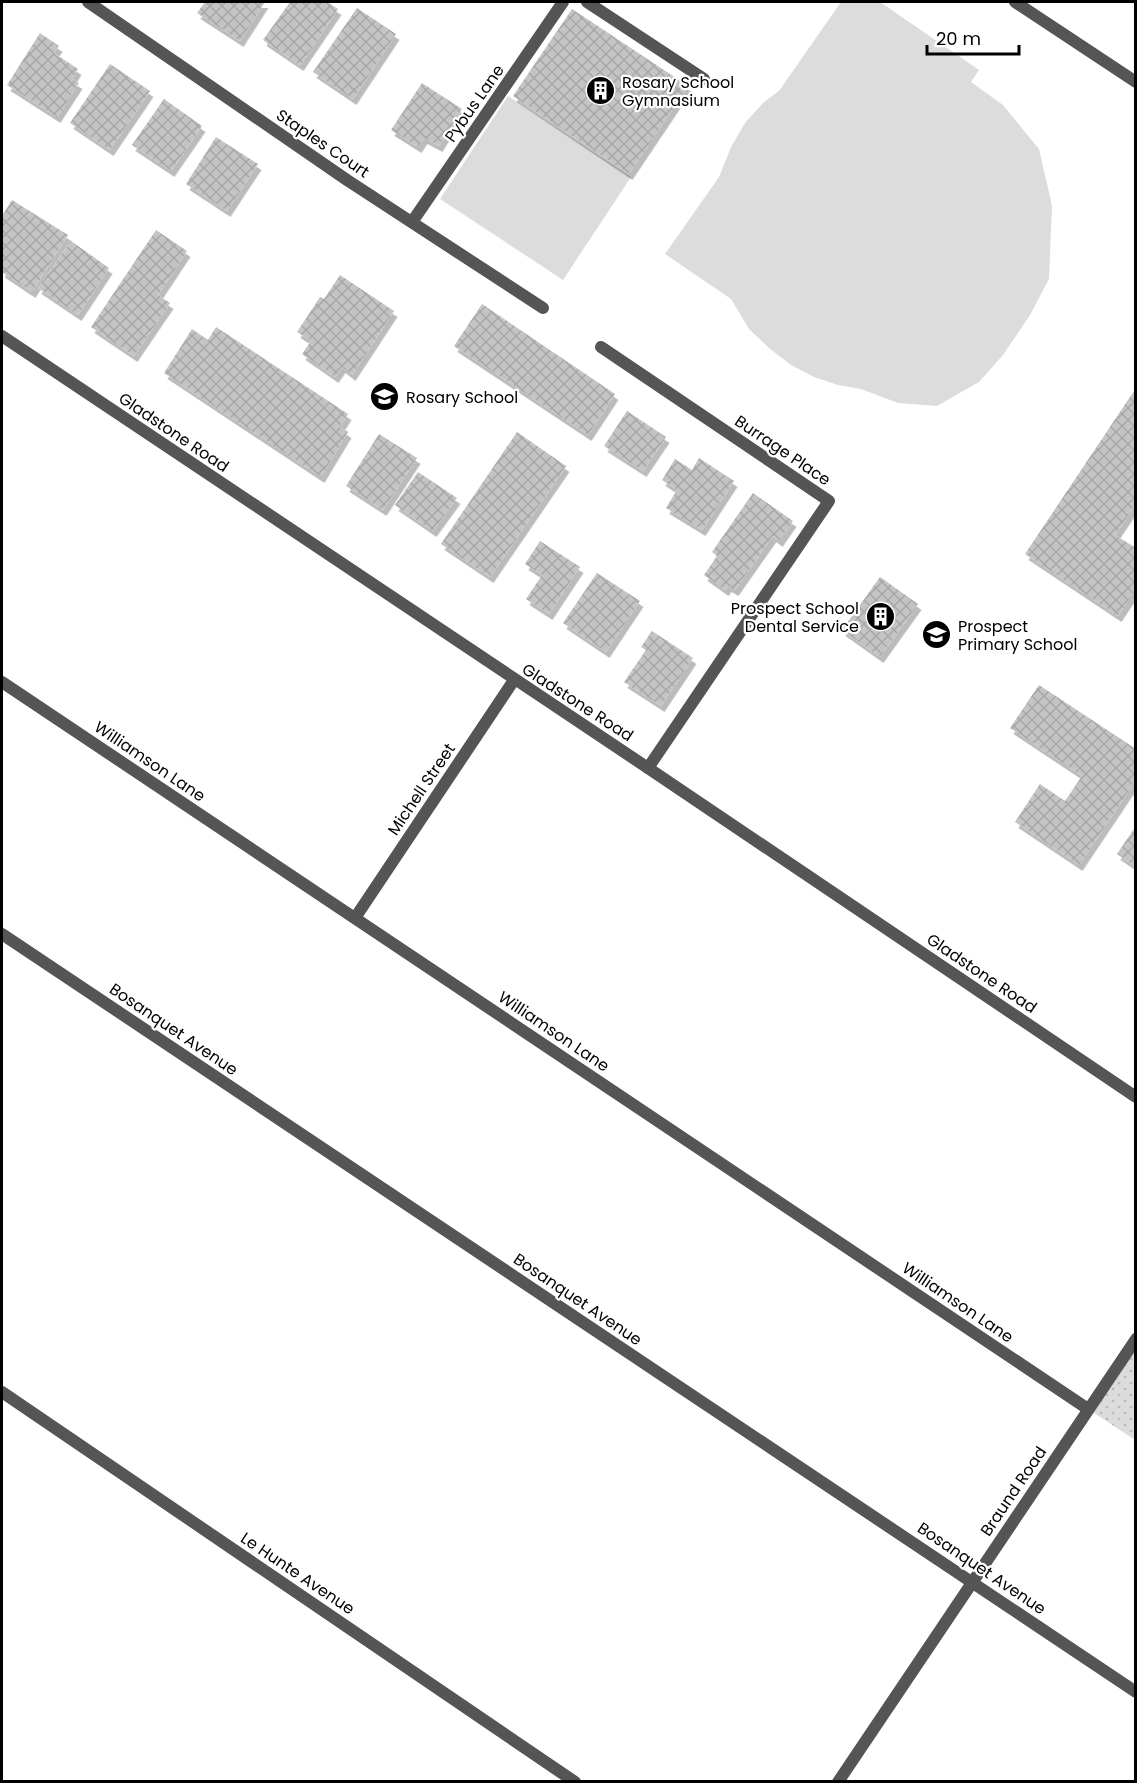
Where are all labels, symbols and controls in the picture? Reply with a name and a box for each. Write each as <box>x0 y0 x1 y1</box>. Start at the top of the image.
scale bar <box>927 18 1018 56</box>
text: 20 m <box>936 26 981 51</box>
street label: Pybus Lane <box>439 60 510 147</box>
place label: Rosary School Gymnasium <box>622 71 734 112</box>
building icon: Rosary School Gymnasium <box>585 75 617 107</box>
street label: Staples Court <box>272 104 374 183</box>
school or university icon: Rosary School <box>369 381 401 413</box>
place label: Rosary School <box>406 386 518 409</box>
street label: Gladstone Road <box>114 387 233 478</box>
street label: Burrage Place <box>730 410 835 491</box>
place label: Prospect School Dental Service <box>731 597 859 638</box>
building icon: Prospect School Dental Service <box>864 601 896 633</box>
place label: Prospect Primary School <box>958 615 1077 656</box>
school or university icon: Prospect Primary School <box>921 619 953 651</box>
street label: Gladstone Road <box>518 658 638 747</box>
street label: Williamson Lane <box>90 716 210 807</box>
street label: Michell Street <box>382 739 461 840</box>
street label: Gladstone Road <box>922 928 1041 1019</box>
street label: Bosanquet Avenue <box>105 978 243 1081</box>
street label: Williamson Lane <box>494 986 614 1077</box>
street label: Bosanquet Avenue <box>509 1248 647 1351</box>
street label: Williamson Lane <box>898 1257 1018 1348</box>
street label: Braund Road <box>975 1442 1052 1541</box>
street label: Bosanquet Avenue <box>913 1517 1051 1620</box>
street label: Le Hunte Avenue <box>236 1527 359 1620</box>

